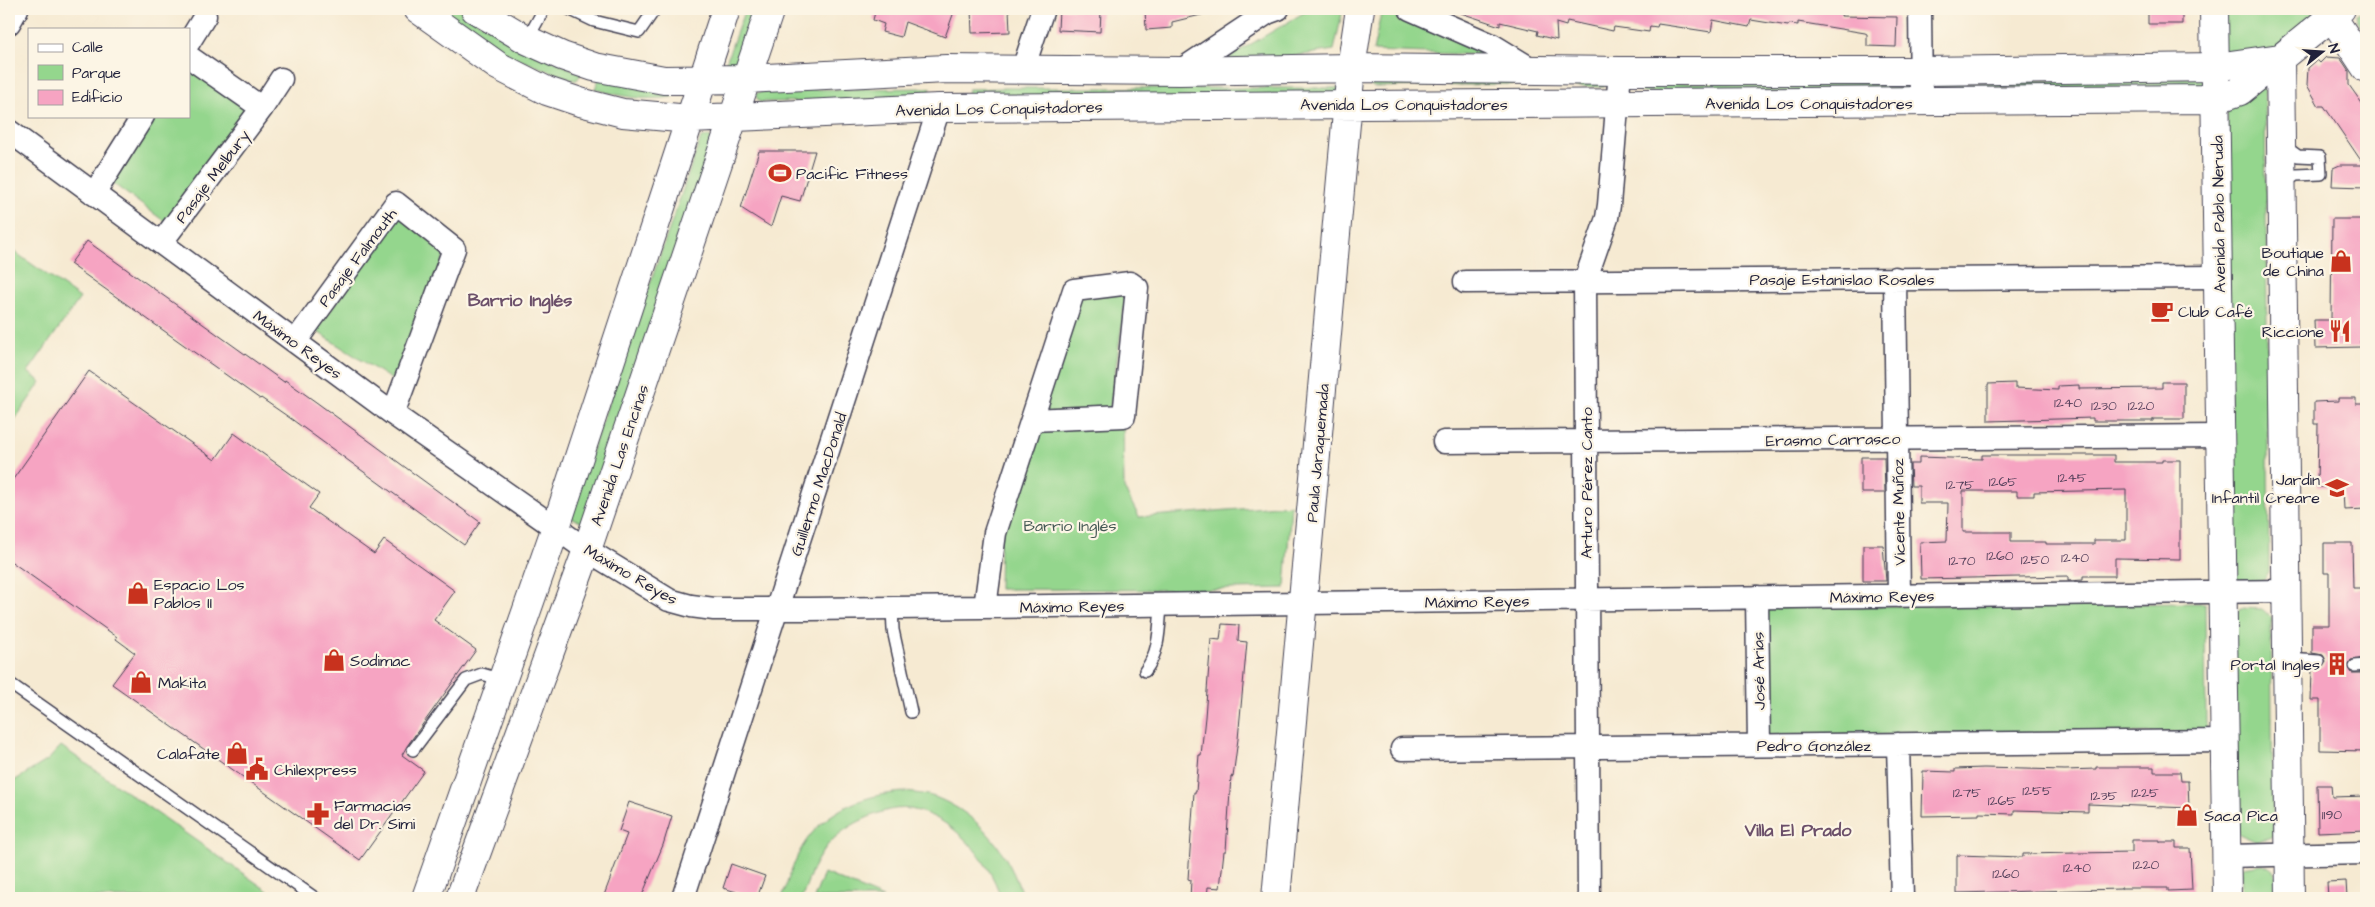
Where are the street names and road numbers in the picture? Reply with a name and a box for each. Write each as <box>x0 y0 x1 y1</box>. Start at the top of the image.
street label: Avenida Los Conquistadores <box>1705 93 1913 115</box>
street label: Avenida Los Conquistadores <box>1300 94 1508 116</box>
street label: Avenida Los Conquistadores <box>895 96 1103 122</box>
street label: Pasaje Melbury <box>170 125 256 228</box>
street label: Avenida Pablo Neruda <box>2207 135 2231 293</box>
street label: Pasaje Falmouth <box>313 204 402 311</box>
street label: Pasaje Estanislao Rosales <box>1750 269 1934 291</box>
street label: Máximo Reyes <box>248 305 346 385</box>
street label: Avenida Las Encinas <box>585 382 654 529</box>
street label: Paula Jaraquemada <box>1301 383 1335 523</box>
street label: Arturo Pérez Canto <box>1576 407 1598 559</box>
street label: Guillermo MacDonald <box>785 410 853 559</box>
street label: Erasmo Carrasco <box>1765 428 1901 452</box>
street label: Vicente Muñoz <box>1887 458 1911 566</box>
street label: Máximo Reyes <box>579 539 681 611</box>
street label: Máximo Reyes <box>1829 585 1935 610</box>
street label: Máximo Reyes <box>1424 590 1530 615</box>
street label: Máximo Reyes <box>1019 595 1125 620</box>
street label: José Arias <box>1747 632 1771 710</box>
street label: Pedro González <box>1757 735 1871 757</box>

